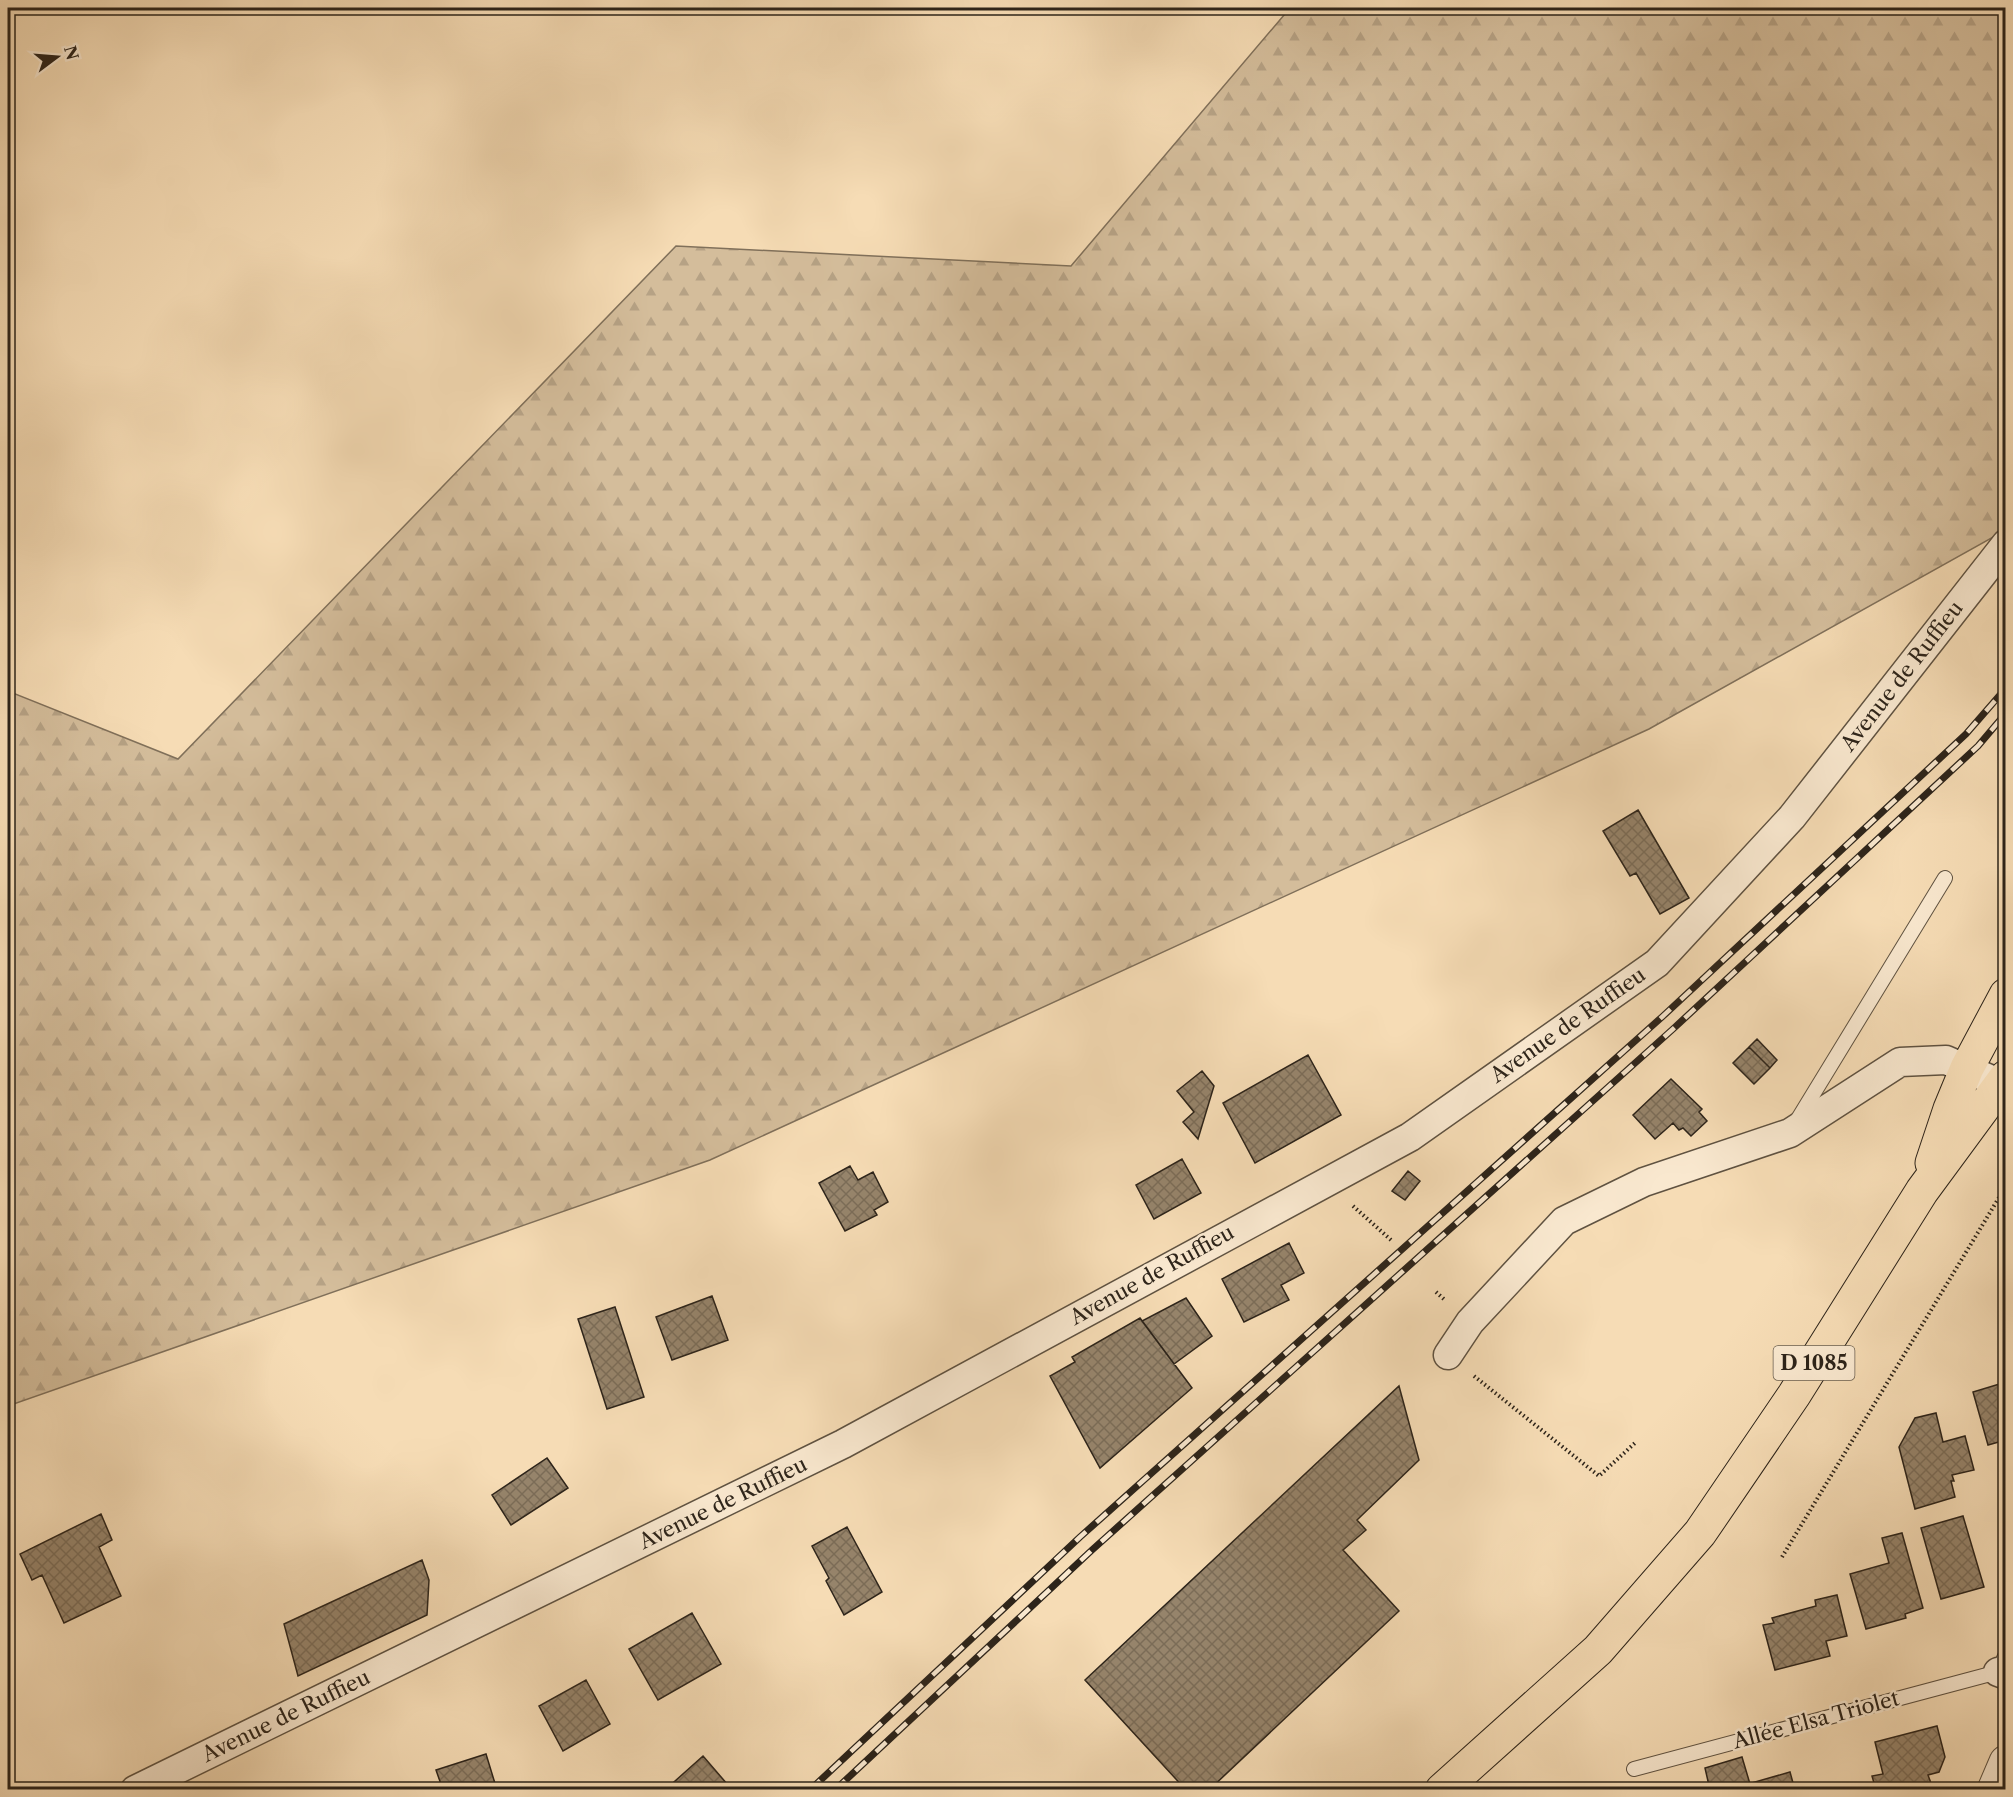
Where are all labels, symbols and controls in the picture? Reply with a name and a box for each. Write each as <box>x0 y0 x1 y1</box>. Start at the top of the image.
north arrow <box>27 27 87 87</box>
text: N <box>60 43 83 62</box>
street label: Avenue de Ruffieu <box>1835 596 1968 757</box>
street label: Avenue de Ruffieu <box>1485 962 1650 1088</box>
street label: Avenue de Ruffieu <box>1065 1219 1238 1330</box>
road number: D 1085 <box>1774 1346 1854 1380</box>
street label: Avenue de Ruffieu <box>634 1451 811 1554</box>
street label: Avenue de Ruffieu <box>197 1664 374 1767</box>
street label: Allée Elsa Triolet <box>1729 1685 1902 1754</box>

